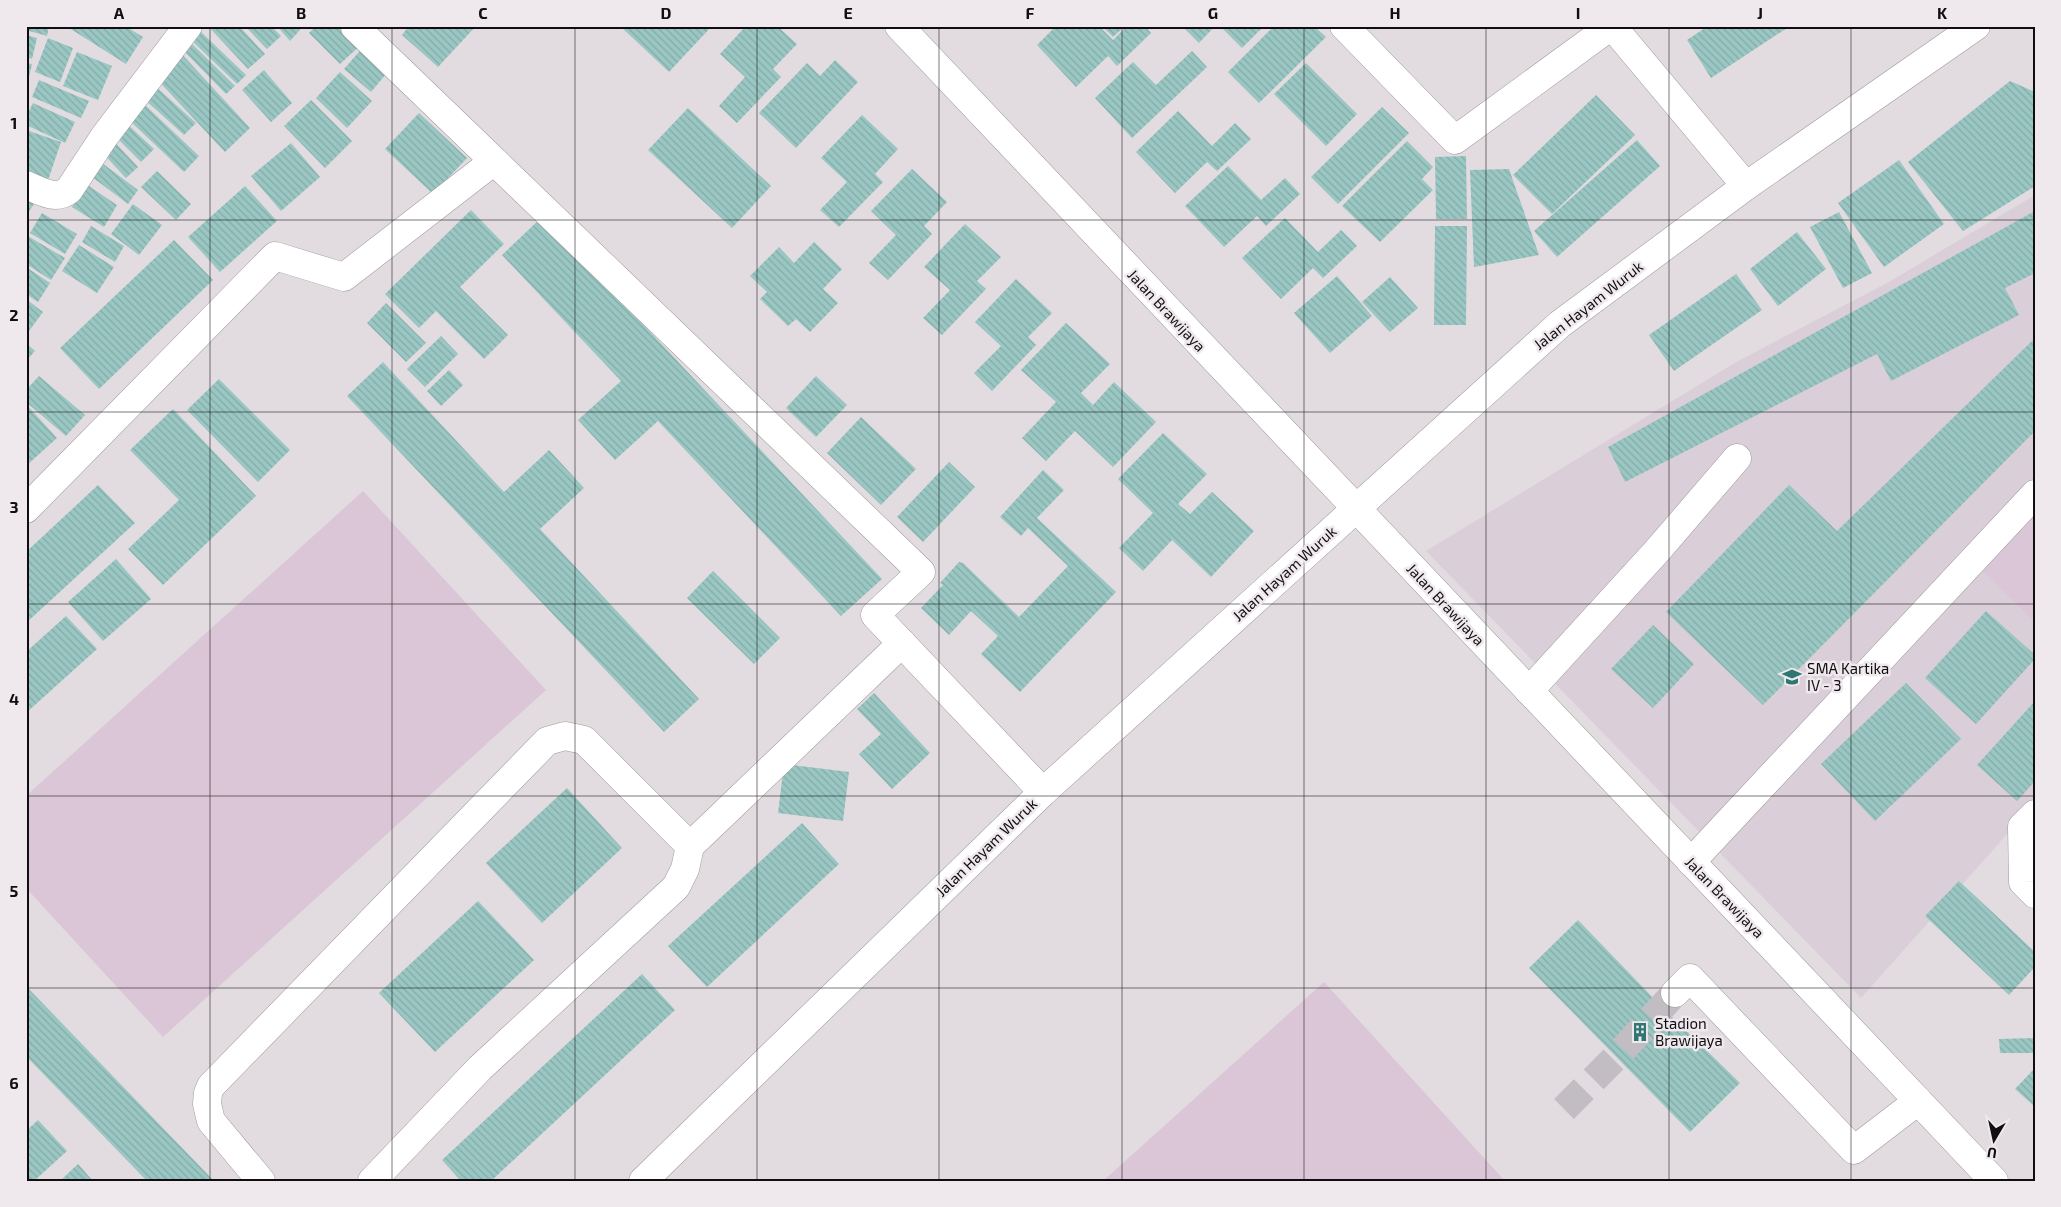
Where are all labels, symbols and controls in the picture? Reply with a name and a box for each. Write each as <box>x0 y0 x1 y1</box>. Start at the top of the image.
text: A <box>114 3 125 22</box>
text: B <box>296 3 306 22</box>
text: C <box>478 3 488 22</box>
text: D <box>661 3 672 22</box>
text: E <box>843 3 853 22</box>
text: F <box>1026 3 1035 22</box>
text: G <box>1208 3 1218 22</box>
text: H <box>1389 3 1401 22</box>
text: I <box>1576 3 1580 22</box>
text: J <box>1757 3 1763 22</box>
text: K <box>1937 3 1948 22</box>
text: 1 <box>11 113 17 132</box>
street label: Jalan Hayam Wuruk <box>1530 257 1646 353</box>
street label: Jalan Brawijaya <box>1124 265 1210 356</box>
text: 2 <box>9 305 19 324</box>
text: 3 <box>9 497 19 516</box>
street label: Jalan Hayam Wuruk <box>1228 521 1340 624</box>
street label: Jalan Brawijaya <box>1403 559 1489 650</box>
place label: SMA Kartika IV - 3 <box>1807 659 1889 694</box>
school or university icon: SMA Kartika IV - 3 <box>1781 666 1803 688</box>
text: 4 <box>9 689 19 708</box>
street label: Jalan Hayam Wuruk <box>932 794 1041 900</box>
street label: Jalan Brawijaya <box>1681 853 1768 942</box>
text: 5 <box>10 881 19 900</box>
place label: Stadion Brawijaya <box>1655 1014 1723 1050</box>
building icon: Stadion Brawijaya <box>1629 1021 1651 1043</box>
text: 6 <box>9 1073 19 1092</box>
north arrow <box>1968 1114 2018 1164</box>
text: U <box>1986 1144 1998 1162</box>

